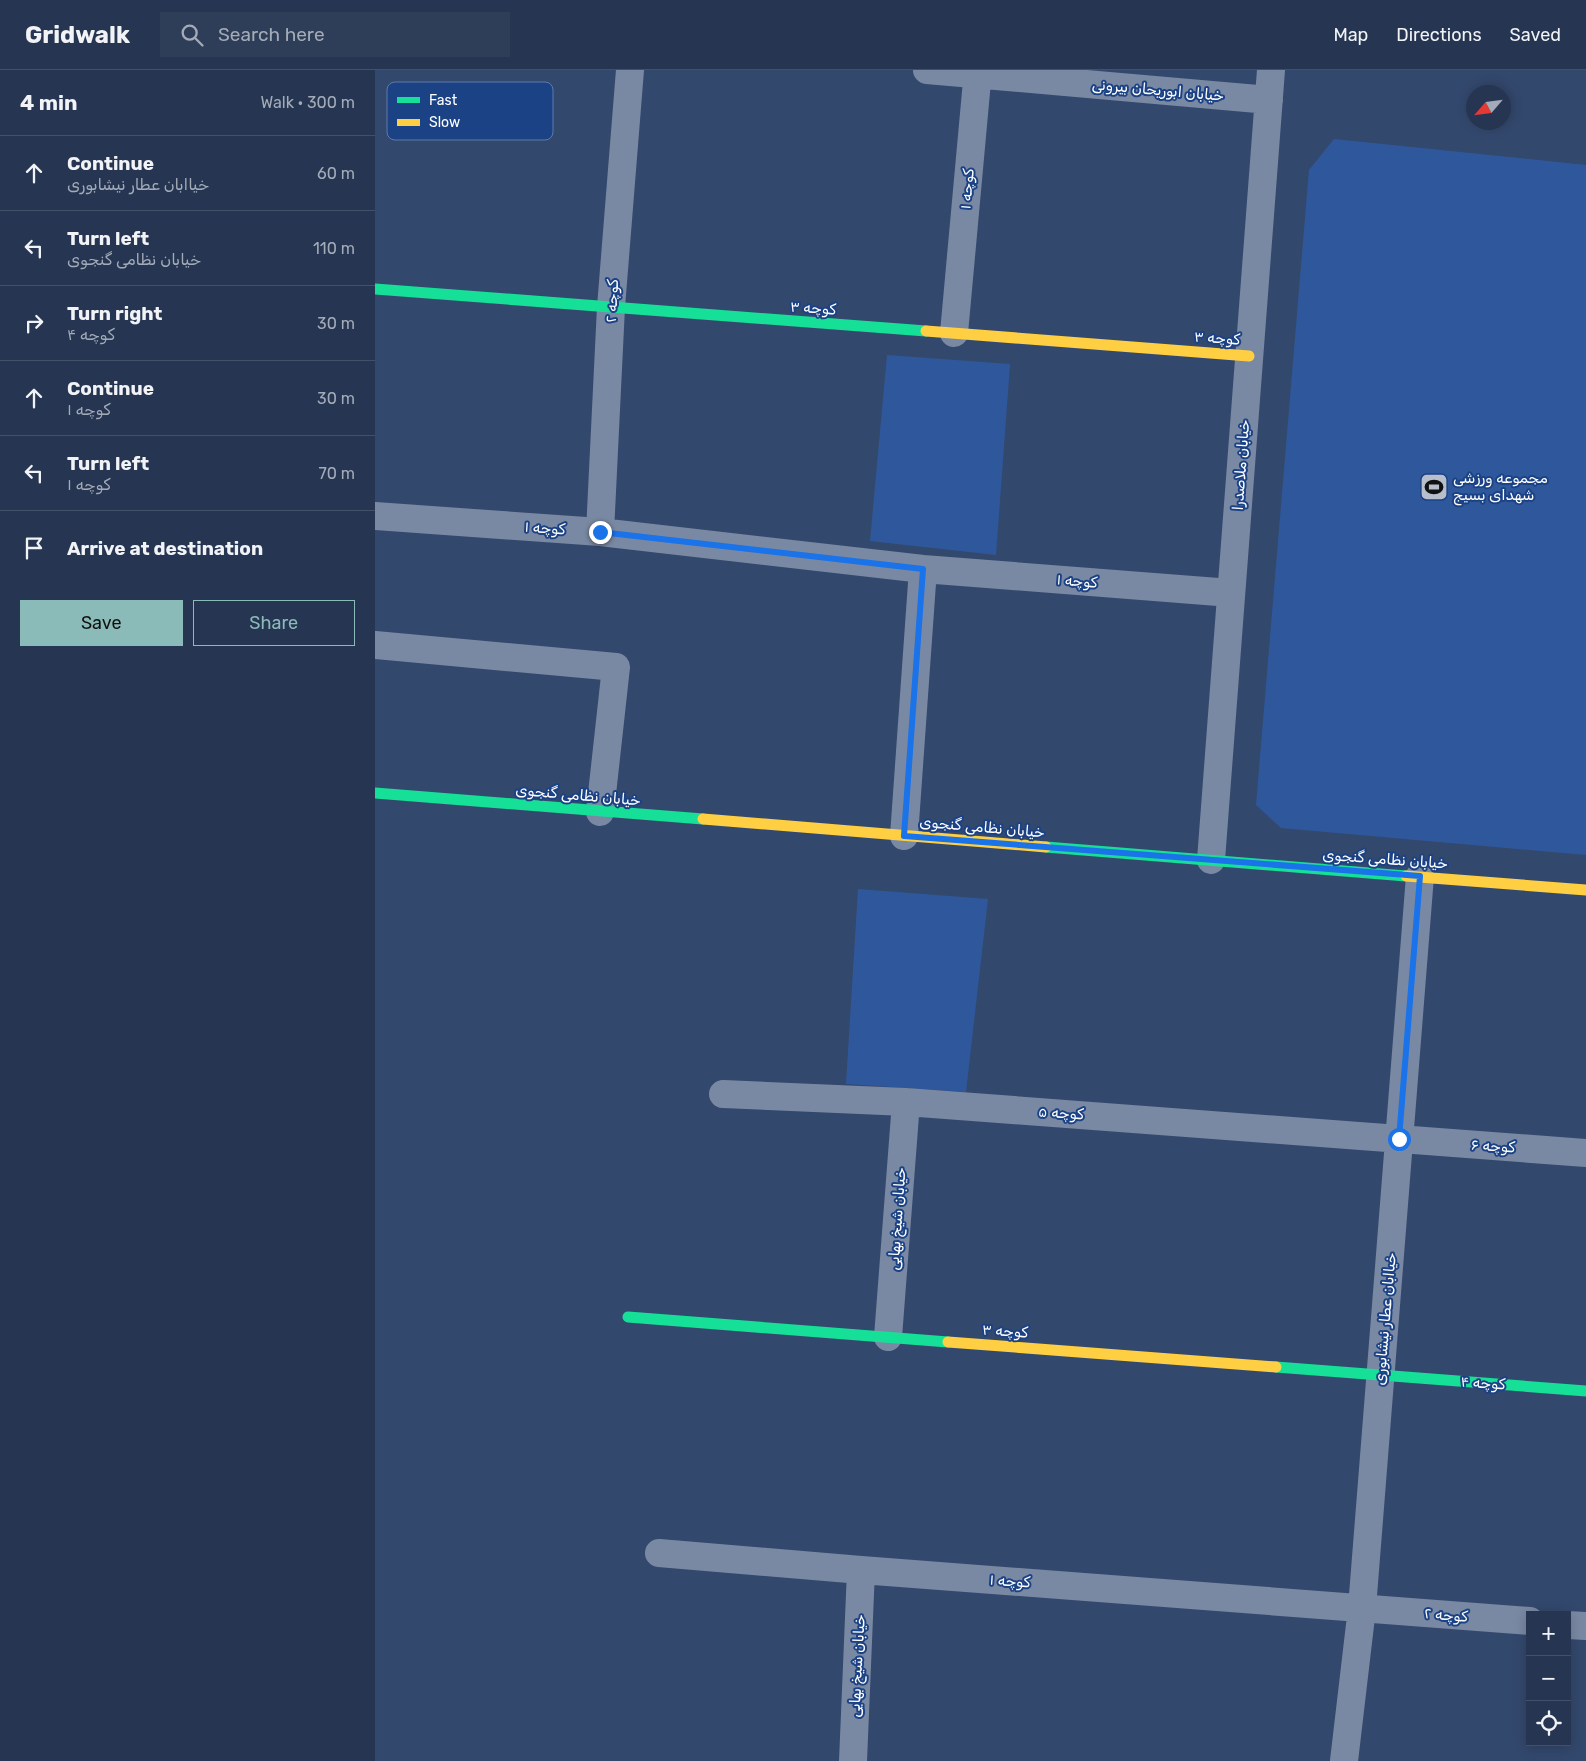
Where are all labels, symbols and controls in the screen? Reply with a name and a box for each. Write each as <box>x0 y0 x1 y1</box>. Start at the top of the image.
search box <box>160 12 510 57</box>
text: Gridwalk <box>25 21 130 49</box>
icon: search <box>178 21 206 49</box>
text: Search here <box>218 23 325 46</box>
text: Map <box>1333 24 1368 46</box>
text: Directions <box>1396 24 1482 46</box>
text: Saved <box>1510 24 1561 46</box>
street label: خیابان ابوریحان بیرونی <box>1091 75 1225 106</box>
legend <box>387 82 553 140</box>
north arrow <box>1466 85 1511 130</box>
text: 4 min <box>20 90 78 115</box>
text: Fast <box>429 92 458 109</box>
text: Walk · 300 m <box>261 93 355 112</box>
text: Slow <box>429 114 460 131</box>
text: Continue <box>67 152 154 175</box>
icon: ahead <box>20 159 48 187</box>
text: 60 m <box>317 164 355 183</box>
street label: کوچه ۱ <box>956 168 978 210</box>
text: خیاابان عطار نیشابوری <box>67 175 209 194</box>
text: Turn left <box>67 227 149 250</box>
icon: left <box>20 234 48 262</box>
text: 110 m <box>313 239 355 258</box>
text: خیابان نظامی گنجوی <box>67 250 201 269</box>
street label: کوچه ۲ <box>602 278 622 323</box>
street label: کوچه ۳ <box>789 297 837 319</box>
text: Turn right <box>67 302 162 325</box>
icon: right <box>20 309 48 337</box>
text: 30 m <box>317 314 355 333</box>
text: کوچه ۴ <box>67 325 115 344</box>
street label: کوچه ۳ <box>1193 327 1241 349</box>
text: Continue <box>67 377 154 400</box>
icon: ahead <box>20 384 48 412</box>
text: 30 m <box>317 389 355 408</box>
text: کوچه ۱ <box>67 400 111 419</box>
street label: خیابان ملاصدرا <box>1229 419 1253 511</box>
text: Turn left <box>67 452 149 475</box>
icon: left <box>20 459 48 487</box>
text: 70 m <box>318 464 355 483</box>
place label: مجموعه ورزشی شهدای بسیج <box>1453 469 1548 506</box>
sports icon: مجموعه ورزشی شهدای بسیج <box>1419 472 1449 502</box>
text: کوچه ۱ <box>67 475 111 494</box>
street label: کوچه ۱ <box>524 518 566 538</box>
route end <box>589 521 612 544</box>
icon: arrive <box>20 534 48 562</box>
text: Arrive at destination <box>67 537 263 560</box>
street label: کوچه ۱ <box>1056 570 1098 592</box>
button: Save <box>20 600 183 646</box>
button: Share <box>193 600 355 646</box>
street label: خیابان نظامی گنجوی <box>515 781 641 809</box>
street label: خیابان نظامی گنجوی <box>919 813 1045 841</box>
street label: خیابان نظامی گنجوی <box>1322 846 1448 872</box>
street label: کوچه ۵ <box>1037 1102 1085 1124</box>
route start <box>1388 1128 1411 1151</box>
street label: کوچه ۶ <box>1470 1135 1516 1157</box>
street label: خیابان شیخ بهایی <box>884 1167 912 1271</box>
street label: خیاابان عطار نیشابوری <box>1370 1252 1400 1386</box>
street label: کوچه ۳ <box>981 1320 1029 1342</box>
street label: کوچه ۴ <box>1460 1372 1506 1394</box>
street label: کوچه ۱ <box>989 1571 1031 1591</box>
street label: کوچه ۲ <box>1423 1604 1469 1626</box>
map controls <box>1526 1611 1571 1746</box>
button: + <box>1526 1611 1571 1656</box>
street label: خیابان شیخ بهایی <box>845 1614 871 1718</box>
button: − <box>1526 1656 1571 1701</box>
button: locate <box>1526 1701 1571 1746</box>

